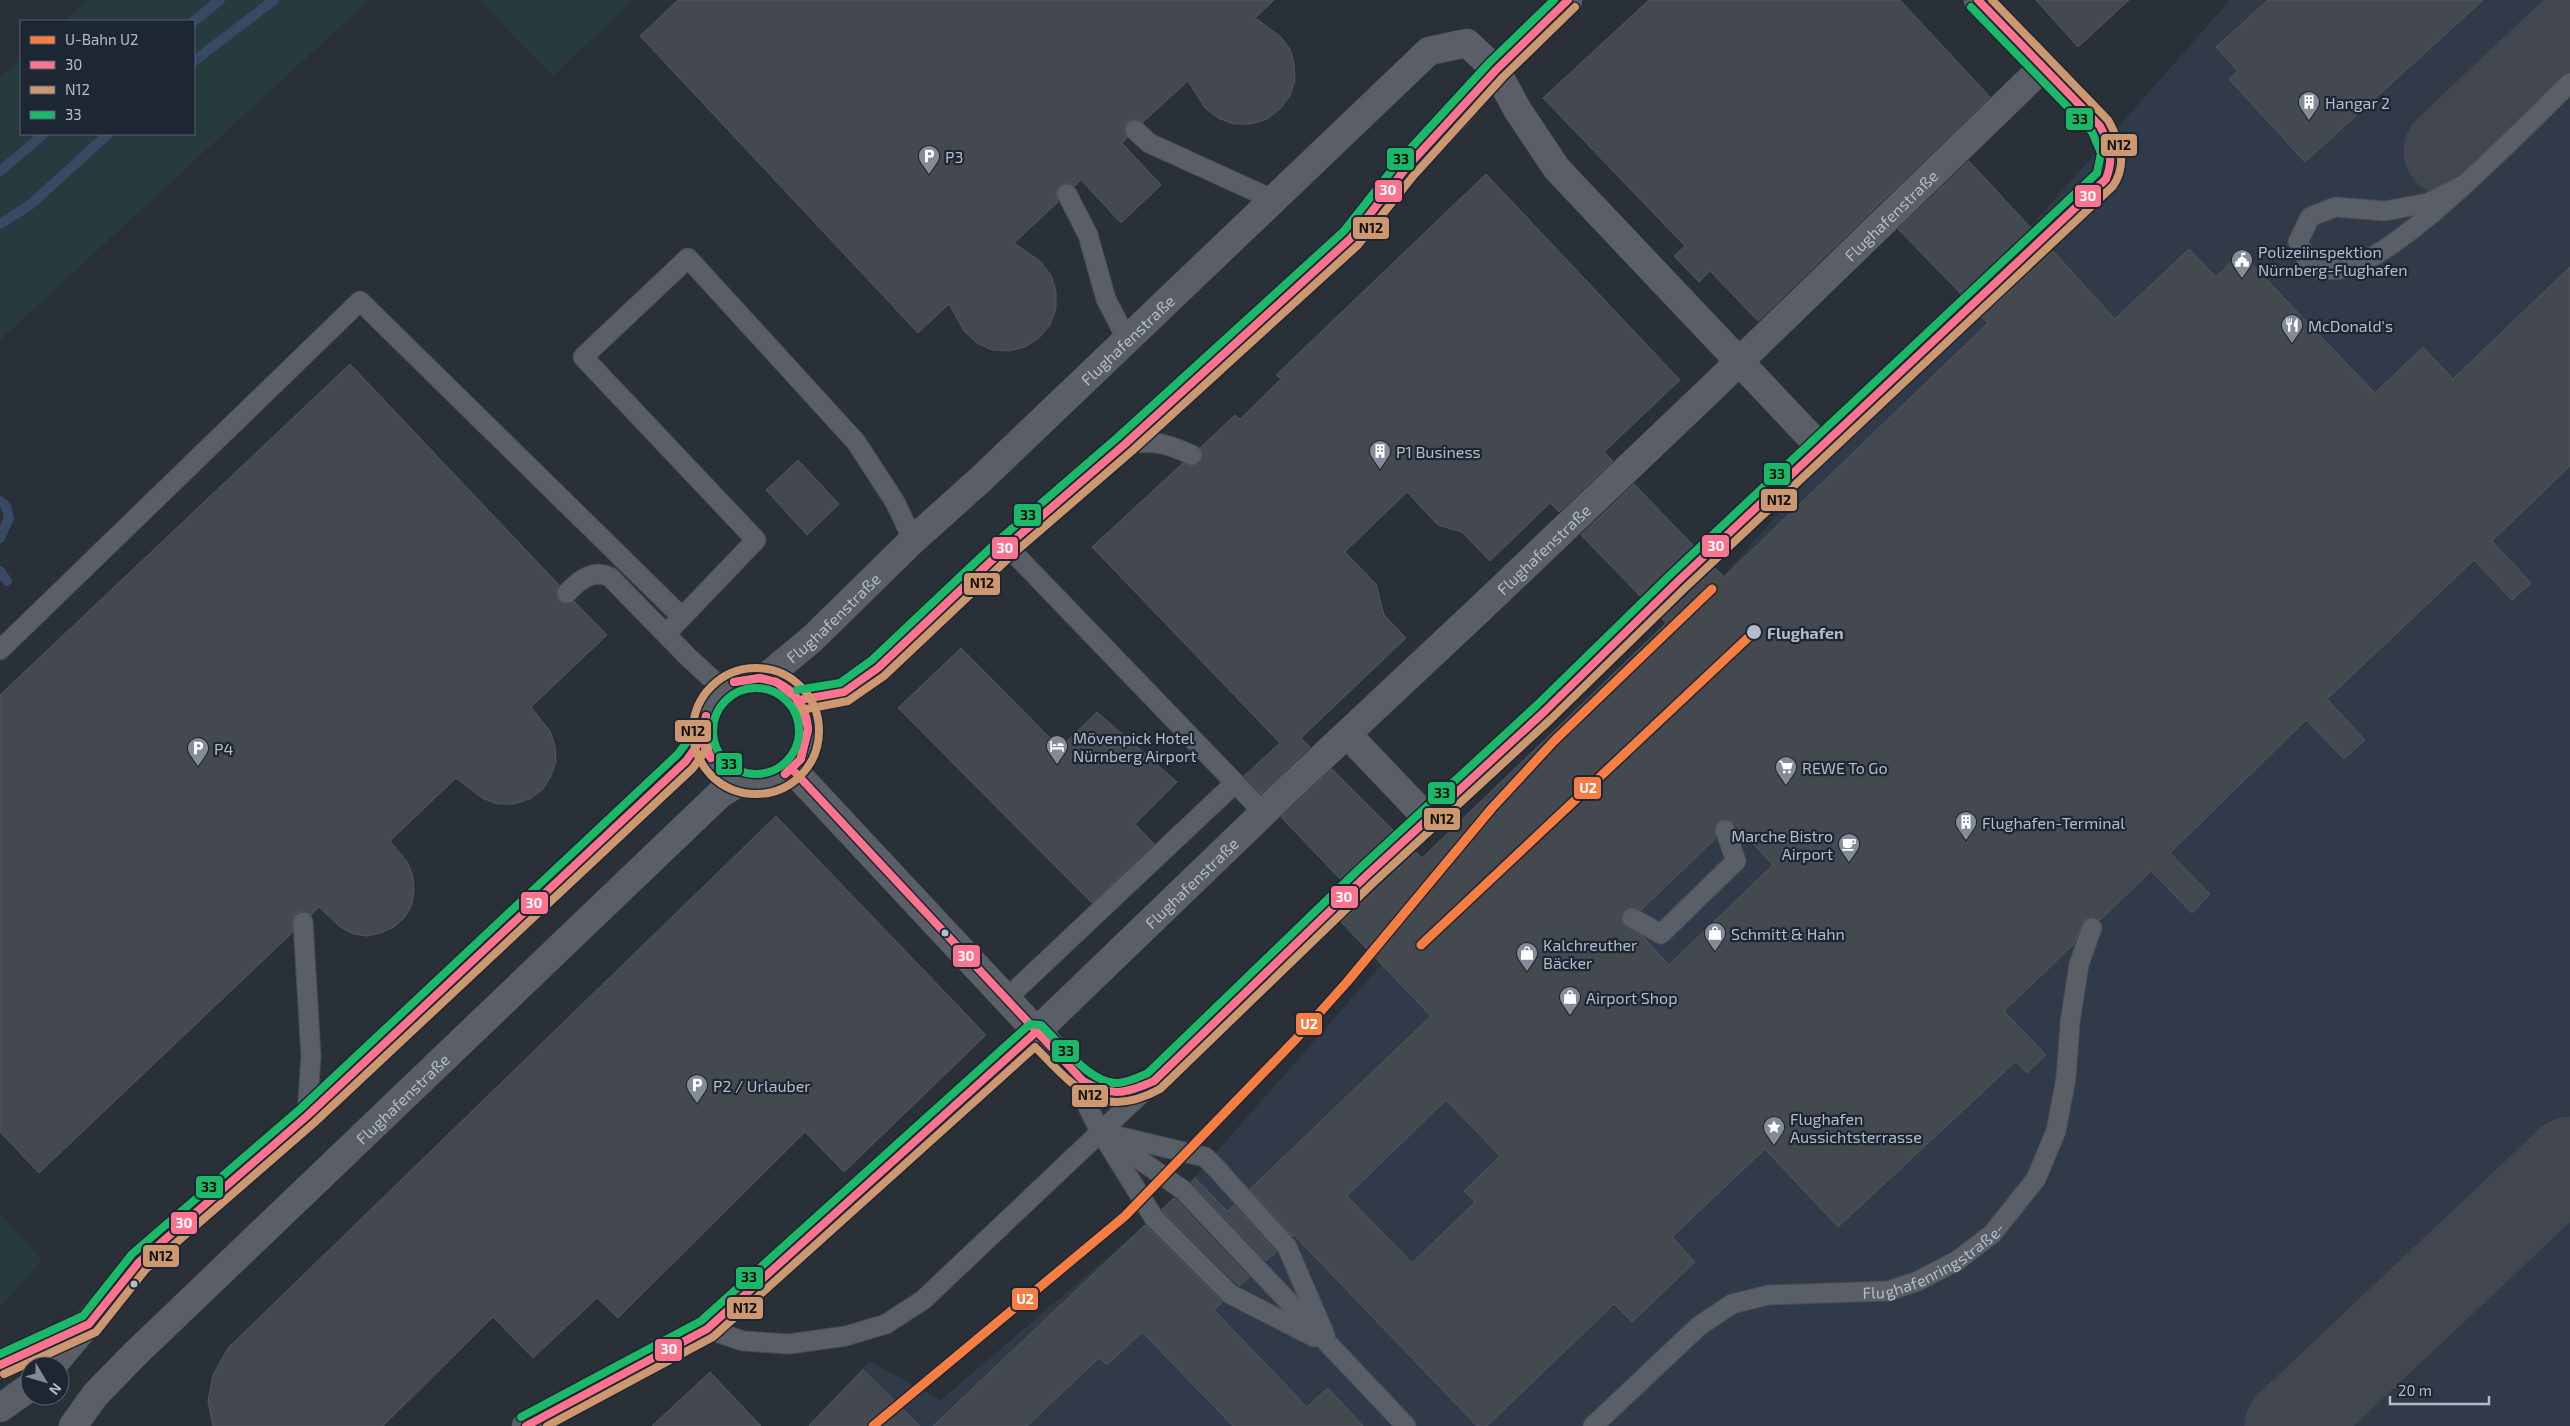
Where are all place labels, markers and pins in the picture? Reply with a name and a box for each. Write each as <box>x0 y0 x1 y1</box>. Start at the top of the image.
building icon: Hangar 2 <box>2297 90 2321 121</box>
place label: Hangar 2 <box>2325 93 2390 112</box>
parking icon: P3 <box>917 144 941 175</box>
place label: P3 <box>945 147 963 166</box>
place label: Polizeiinspektion Nürnberg-Flughafen <box>2258 242 2408 279</box>
public building icon: Polizeiinspektion Nürnberg-Flughafen <box>2230 248 2254 279</box>
restaurant icon: McDonald's <box>2280 313 2304 344</box>
place label: McDonald's <box>2308 316 2393 335</box>
building icon: P1 Business <box>1368 439 1392 470</box>
place label: P1 Business <box>1396 442 1481 461</box>
marker: Flughafen <box>1745 623 1763 641</box>
place label: Flughafen <box>1767 623 1844 642</box>
place label: Mövenpick Hotel Nürnberg Airport <box>1073 728 1197 765</box>
hotel icon: Mövenpick Hotel Nürnberg Airport <box>1045 734 1069 765</box>
parking icon: P4 <box>186 736 210 767</box>
place label: P4 <box>214 739 233 758</box>
supermarket icon: REWE To Go <box>1774 755 1798 786</box>
place label: REWE To Go <box>1802 758 1887 777</box>
building icon: Flughafen-Terminal <box>1954 810 1978 841</box>
place label: Flughafen-Terminal <box>1982 813 2125 832</box>
place label: Marche Bistro Airport <box>1731 826 1833 863</box>
cafe icon: Marche Bistro Airport <box>1837 832 1861 863</box>
shop icon: Schmitt & Hahn <box>1703 921 1727 952</box>
place label: Schmitt & Hahn <box>1731 924 1845 943</box>
unlabelled marker <box>940 928 950 938</box>
place label: Kalchreuther Bäcker <box>1543 935 1638 972</box>
shop icon: Kalchreuther Bäcker <box>1515 941 1539 972</box>
shop icon: Airport Shop <box>1558 985 1582 1016</box>
place label: Airport Shop <box>1586 988 1677 1007</box>
parking icon: P2 / Urlauber <box>685 1073 709 1104</box>
place label: P2 / Urlauber <box>713 1076 811 1095</box>
place label: Flughafen Aussichtsterrasse <box>1790 1109 1922 1146</box>
place icon: Flughafen Aussichtsterrasse <box>1762 1115 1786 1146</box>
unlabelled marker <box>129 1279 139 1289</box>

